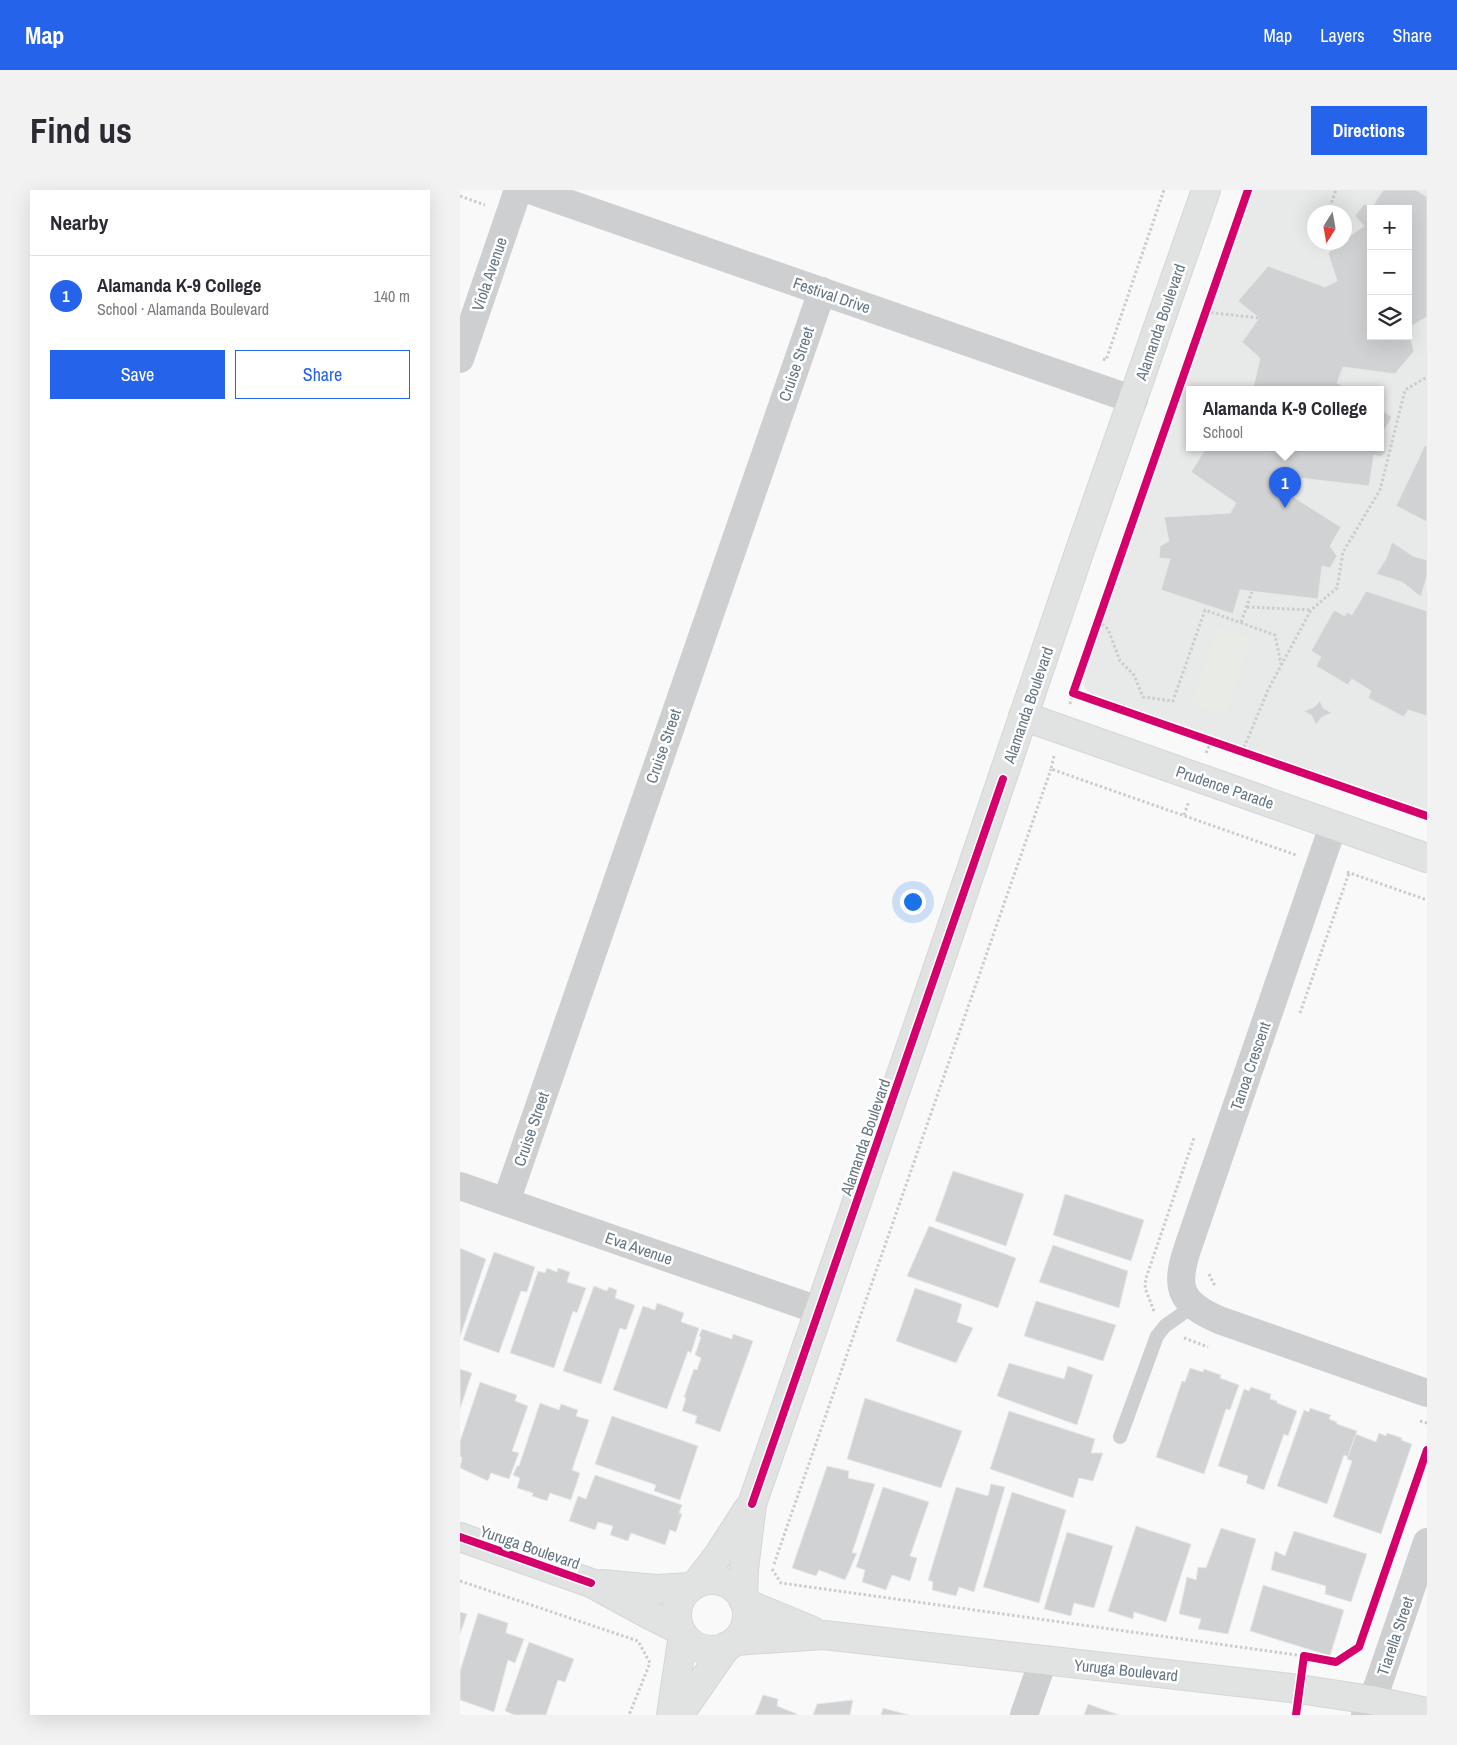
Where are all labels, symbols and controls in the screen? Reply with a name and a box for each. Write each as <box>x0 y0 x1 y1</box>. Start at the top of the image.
text: Map <box>25 19 64 51</box>
text: Map <box>1264 23 1292 48</box>
text: Layers <box>1320 23 1365 48</box>
text: Share <box>1393 23 1432 48</box>
button: Directions <box>1311 106 1427 155</box>
text: Find us <box>30 107 132 154</box>
north arrow <box>1307 205 1352 250</box>
map controls <box>1367 205 1412 340</box>
button: + <box>1367 205 1412 250</box>
text: Nearby <box>50 208 108 237</box>
street label: Viola Avenue <box>466 234 512 314</box>
button: − <box>1367 250 1412 295</box>
street label: Alamanda Boulevard <box>1129 261 1190 384</box>
text: Alamanda K-9 College <box>97 272 262 298</box>
street label: Festival Drive <box>790 272 874 318</box>
text: 1 <box>62 285 70 307</box>
text: 140 m <box>374 285 410 307</box>
button: layers <box>1367 295 1412 340</box>
text: School · Alamanda Boulevard <box>97 298 269 320</box>
street label: Cruise Street <box>773 324 819 404</box>
button: Save <box>50 350 225 399</box>
button: Share <box>235 350 410 399</box>
popup <box>1186 386 1384 451</box>
text: Alamanda K-9 College <box>1203 395 1367 421</box>
text: School <box>1203 421 1243 443</box>
pin: 1 <box>1269 467 1301 508</box>
street label: Alamanda Boulevard <box>997 644 1058 767</box>
street label: Cruise Street <box>640 706 686 786</box>
street label: Prudence Parade <box>1173 760 1277 814</box>
your location <box>900 889 926 915</box>
street label: Tanoa Crescent <box>1225 1019 1276 1113</box>
street label: Alamanda Boulevard <box>834 1076 895 1199</box>
street label: Cruise Street <box>508 1089 554 1169</box>
street label: Eva Avenue <box>602 1226 676 1270</box>
street label: Yuruga Boulevard <box>477 1520 583 1574</box>
street label: Tiarella Street <box>1371 1593 1419 1678</box>
street label: Yuruga Boulevard <box>1073 1654 1179 1686</box>

